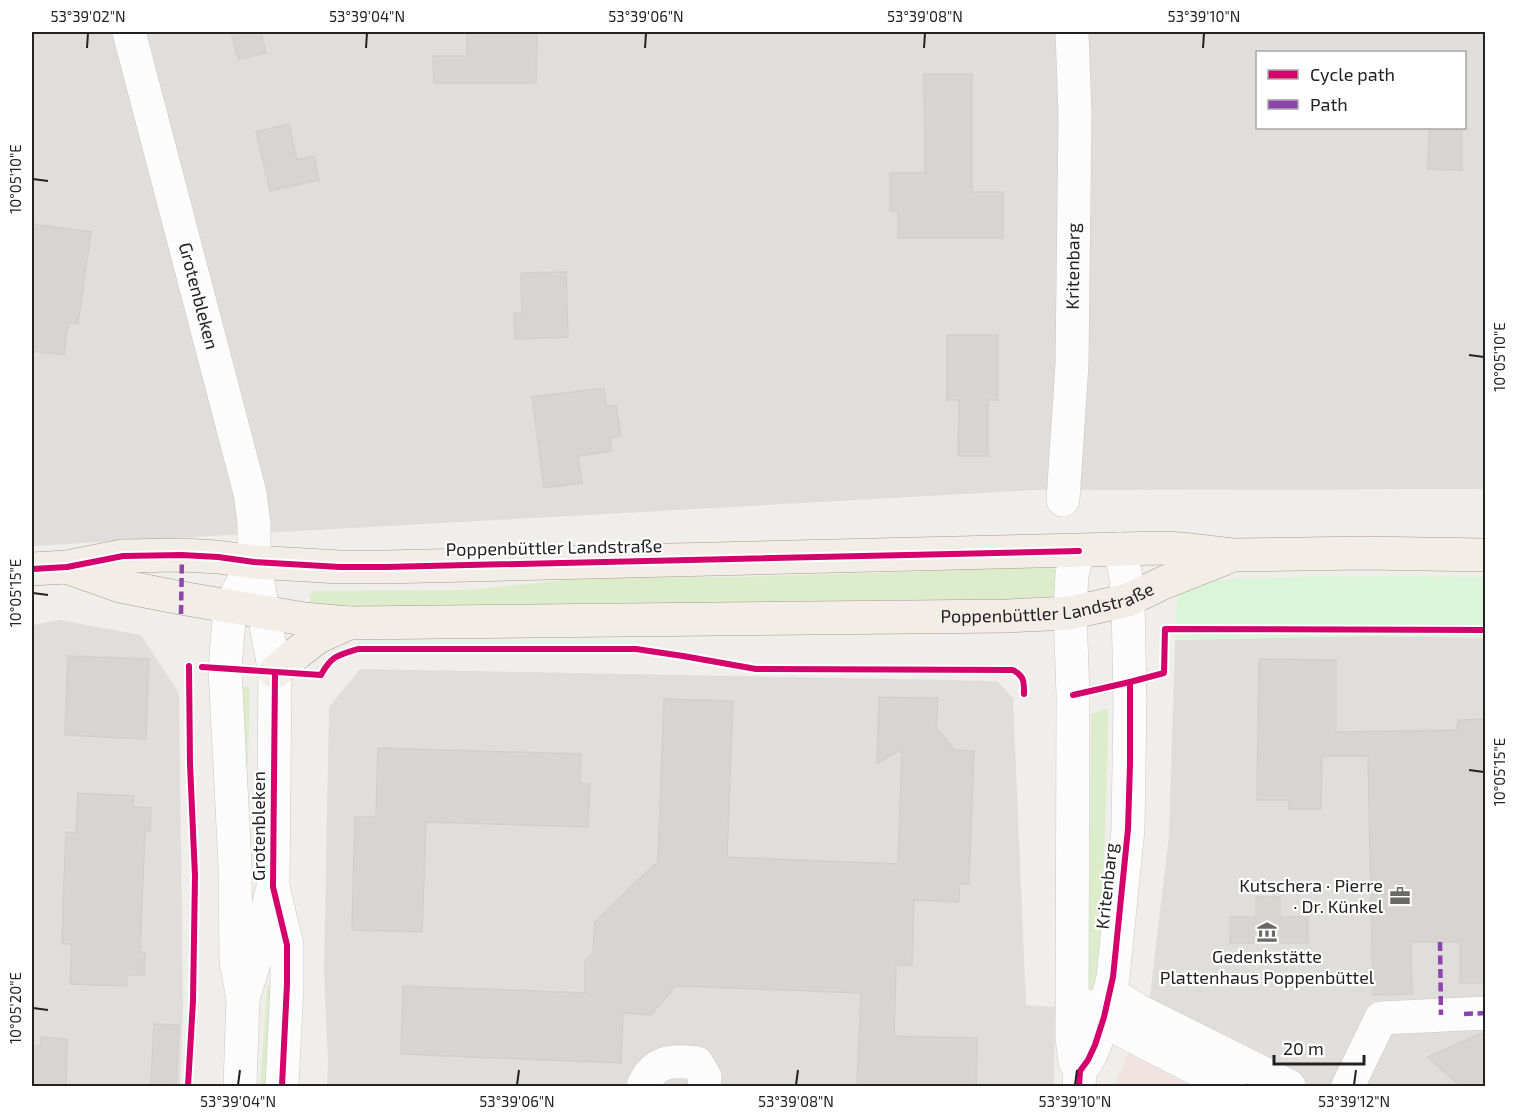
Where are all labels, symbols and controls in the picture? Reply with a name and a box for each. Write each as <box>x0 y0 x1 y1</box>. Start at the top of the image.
text: 53°39'02"N <box>50 7 126 25</box>
text: 53°39'04"N <box>329 7 405 25</box>
text: 53°39'06"N <box>608 7 684 25</box>
text: 53°39'08"N <box>887 7 963 25</box>
text: 53°39'10"N <box>1168 7 1240 25</box>
legend <box>1256 51 1466 129</box>
text: Cycle path <box>1310 63 1395 85</box>
text: Path <box>1310 93 1348 115</box>
text: 10°05'10"E <box>6 144 24 214</box>
street label: Kritenbarg <box>1061 223 1084 310</box>
street label: Grotenbleken <box>175 240 224 352</box>
text: 10°05'10"E <box>1490 322 1508 392</box>
street label: Poppenbüttler Landstraße <box>445 534 662 560</box>
text: 10°05'15"E <box>6 559 24 627</box>
street label: Poppenbüttler Landstraße <box>940 577 1157 627</box>
text: 10°05'15"E <box>1490 738 1508 806</box>
street label: Grotenbleken <box>247 771 269 881</box>
street label: Kritenbarg <box>1091 842 1121 930</box>
place label: Kutschera · Pierre · Dr. Künkel <box>1239 874 1384 917</box>
office icon: Kutschera · Pierre · Dr. Künkel <box>1388 884 1412 908</box>
museum icon: Gedenkstätte Plattenhaus Poppenbüttel <box>1255 920 1279 944</box>
place label: Gedenkstätte Plattenhaus Poppenbüttel <box>1160 945 1375 988</box>
text: 10°05'20"E <box>6 972 24 1044</box>
scale bar <box>1274 1028 1364 1066</box>
text: 20 m <box>1283 1037 1324 1059</box>
text: 53°39'04"N <box>200 1092 276 1110</box>
text: 53°39'06"N <box>479 1092 555 1110</box>
text: 53°39'08"N <box>758 1092 834 1110</box>
text: 53°39'10"N <box>1039 1092 1111 1110</box>
text: 53°39'12"N <box>1318 1092 1390 1110</box>

